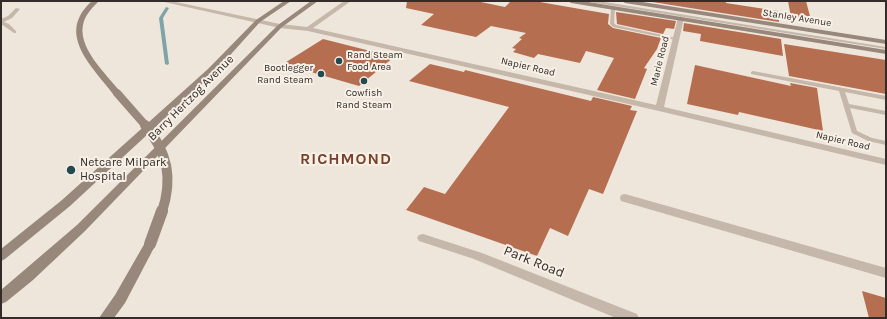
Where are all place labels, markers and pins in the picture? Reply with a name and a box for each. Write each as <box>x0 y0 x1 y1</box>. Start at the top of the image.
place label: Rand Steam Food Area <box>347 49 403 72</box>
marker: Rand Steam Food Area <box>334 56 344 66</box>
place label: Bootlegger Rand Steam <box>257 62 313 86</box>
marker: Bootlegger Rand Steam <box>316 69 326 79</box>
marker: Cowfish Rand Steam <box>359 76 369 86</box>
place label: Cowfish Rand Steam <box>336 87 392 110</box>
place label: Netcare Milpark Hospital <box>80 156 167 184</box>
marker: Netcare Milpark Hospital <box>65 164 77 176</box>

